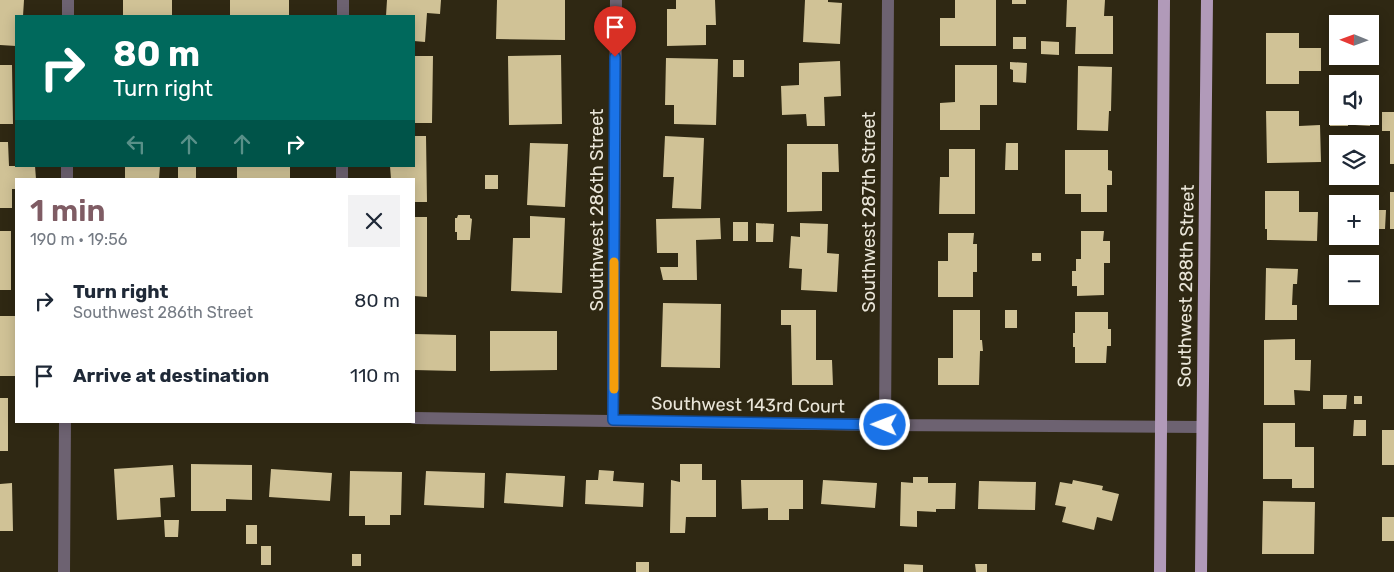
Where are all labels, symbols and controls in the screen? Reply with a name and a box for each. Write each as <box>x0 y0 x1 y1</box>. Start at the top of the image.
pin <box>594 6 636 57</box>
icon: arrive <box>601 13 629 41</box>
north arrow <box>1329 15 1379 65</box>
map controls <box>1329 15 1379 305</box>
text: 80 m <box>113 33 200 75</box>
icon: right <box>30 35 95 100</box>
text: Turn right <box>113 75 213 102</box>
button: sound <box>1329 75 1379 125</box>
street label: Southwest 286th Street <box>586 109 608 311</box>
street label: Southwest 287th Street <box>858 112 880 312</box>
icon: left <box>122 130 150 158</box>
icon: ahead <box>175 130 203 158</box>
icon: ahead <box>228 130 256 158</box>
icon: right <box>281 130 309 158</box>
button: layers <box>1329 135 1379 185</box>
street label: Southwest 288th Street <box>1173 184 1199 388</box>
text: 1 min <box>30 193 105 229</box>
button: close <box>348 195 400 247</box>
button: + <box>1329 195 1379 245</box>
text: 190 m · 19:56 <box>30 230 127 249</box>
button: − <box>1329 255 1379 305</box>
text: Turn right <box>73 280 168 303</box>
icon: right <box>30 287 58 315</box>
text: 80 m <box>354 289 400 312</box>
text: Southwest 286th Street <box>73 303 253 322</box>
icon: arrive <box>30 362 58 390</box>
text: Arrive at destination <box>73 364 269 387</box>
text: 110 m <box>350 364 400 387</box>
street label: Southwest 143rd Court <box>651 392 845 418</box>
position arrow <box>858 398 910 450</box>

